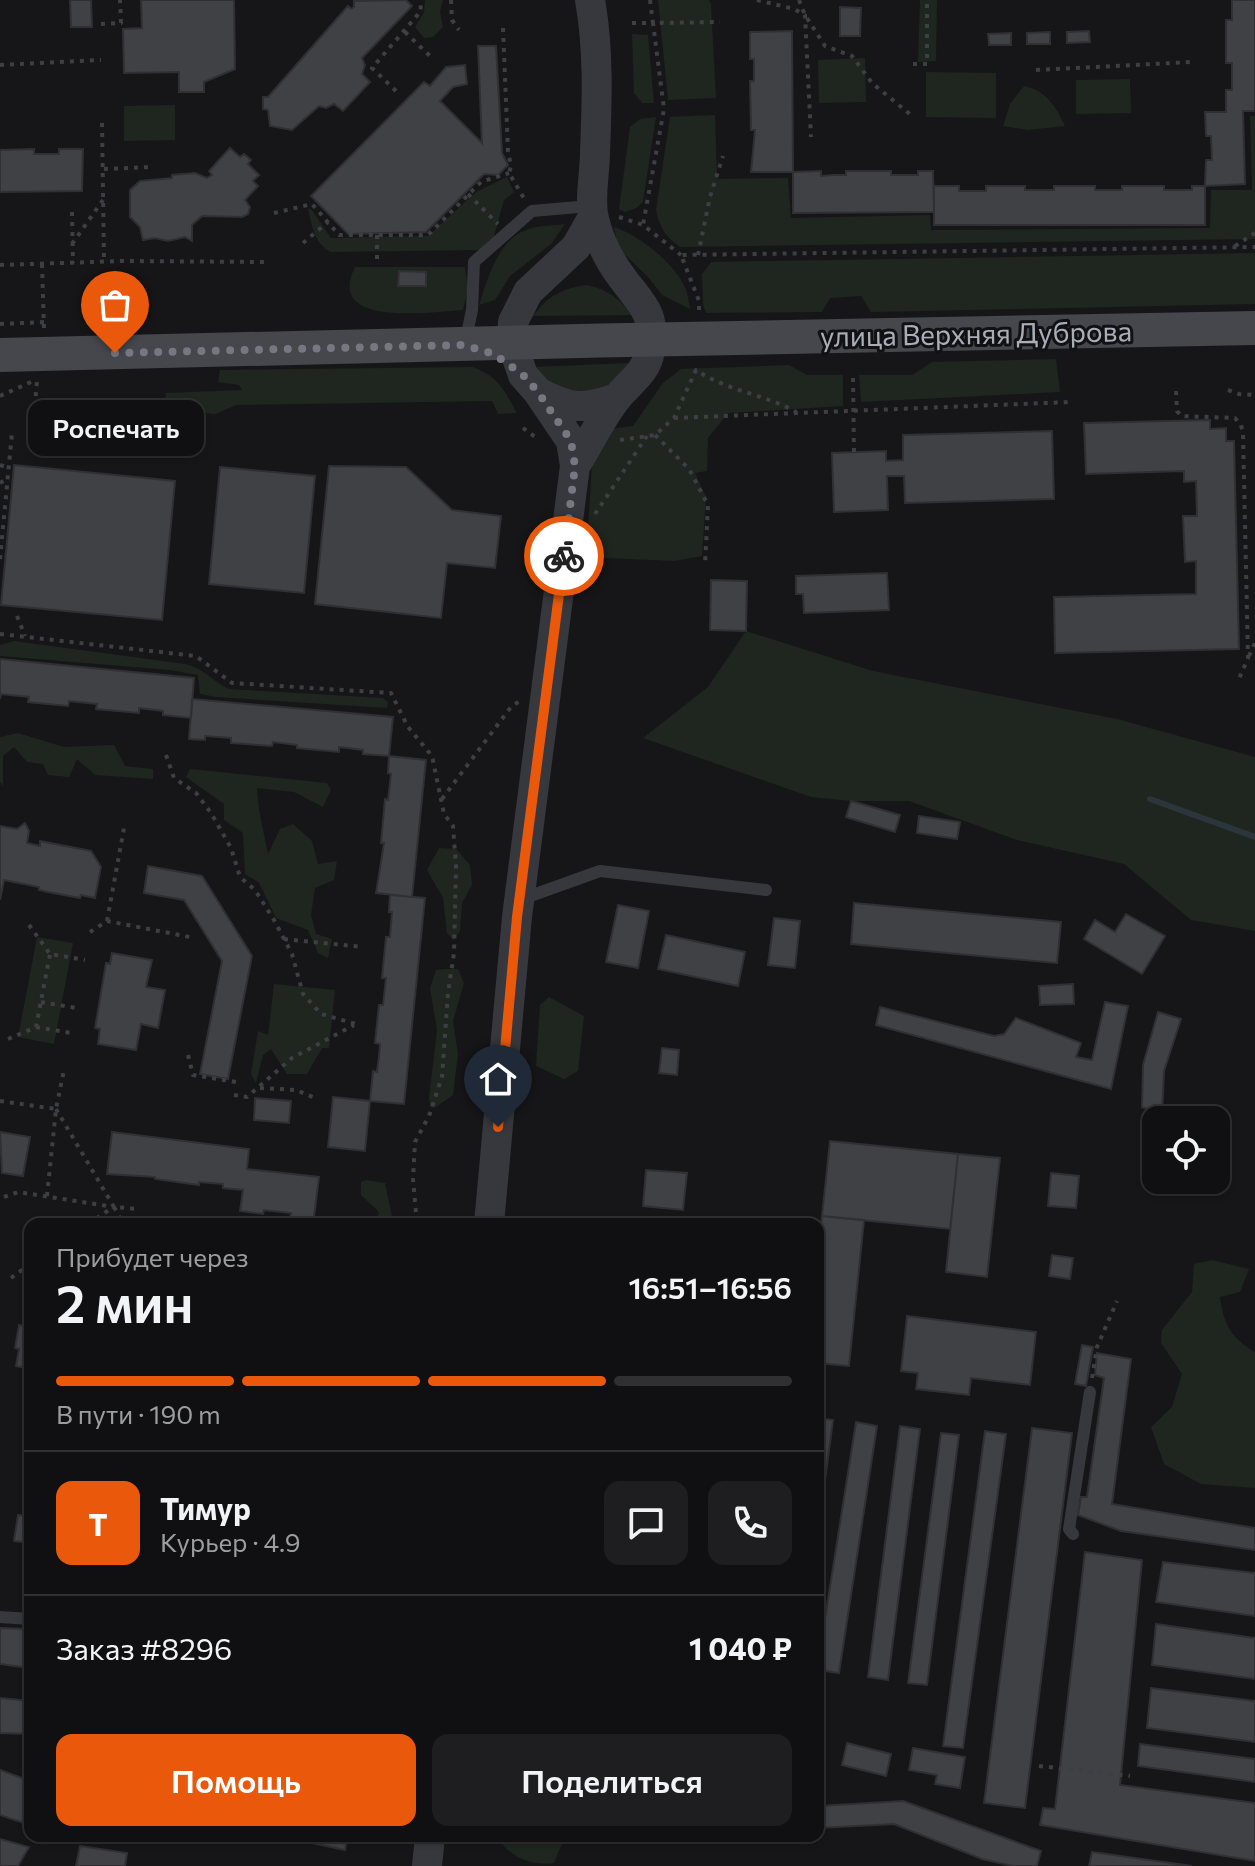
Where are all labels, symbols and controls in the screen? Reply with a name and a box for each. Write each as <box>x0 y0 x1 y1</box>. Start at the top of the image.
pin <box>81 271 149 353</box>
icon: bag <box>93 283 137 327</box>
street label: улица Верхняя Дуброва <box>820 313 1132 353</box>
callout: Роспечать <box>27 401 203 457</box>
text: Роспечать <box>52 412 180 443</box>
courier <box>524 516 604 596</box>
icon: bike <box>542 534 586 578</box>
pin <box>464 1045 532 1127</box>
icon: home <box>476 1057 520 1101</box>
map controls <box>1142 1106 1230 1194</box>
button: locate <box>1142 1106 1230 1194</box>
text: Прибудет через <box>56 1241 249 1272</box>
text: 16:51–16:56 <box>629 1268 792 1305</box>
text: 2 мин <box>56 1270 193 1334</box>
text: В пути · 190 m <box>56 1398 221 1429</box>
button: chat <box>604 1481 688 1565</box>
button: phone <box>708 1481 792 1565</box>
text: Тимур <box>160 1489 251 1526</box>
text: Т <box>88 1505 108 1542</box>
text: Курьер · 4.9 <box>160 1526 300 1557</box>
text: Заказ #8296 <box>56 1629 232 1666</box>
text: 1 040 ₽ <box>689 1629 792 1666</box>
button: Помощь <box>56 1734 416 1826</box>
button: Поделиться <box>432 1734 792 1826</box>

